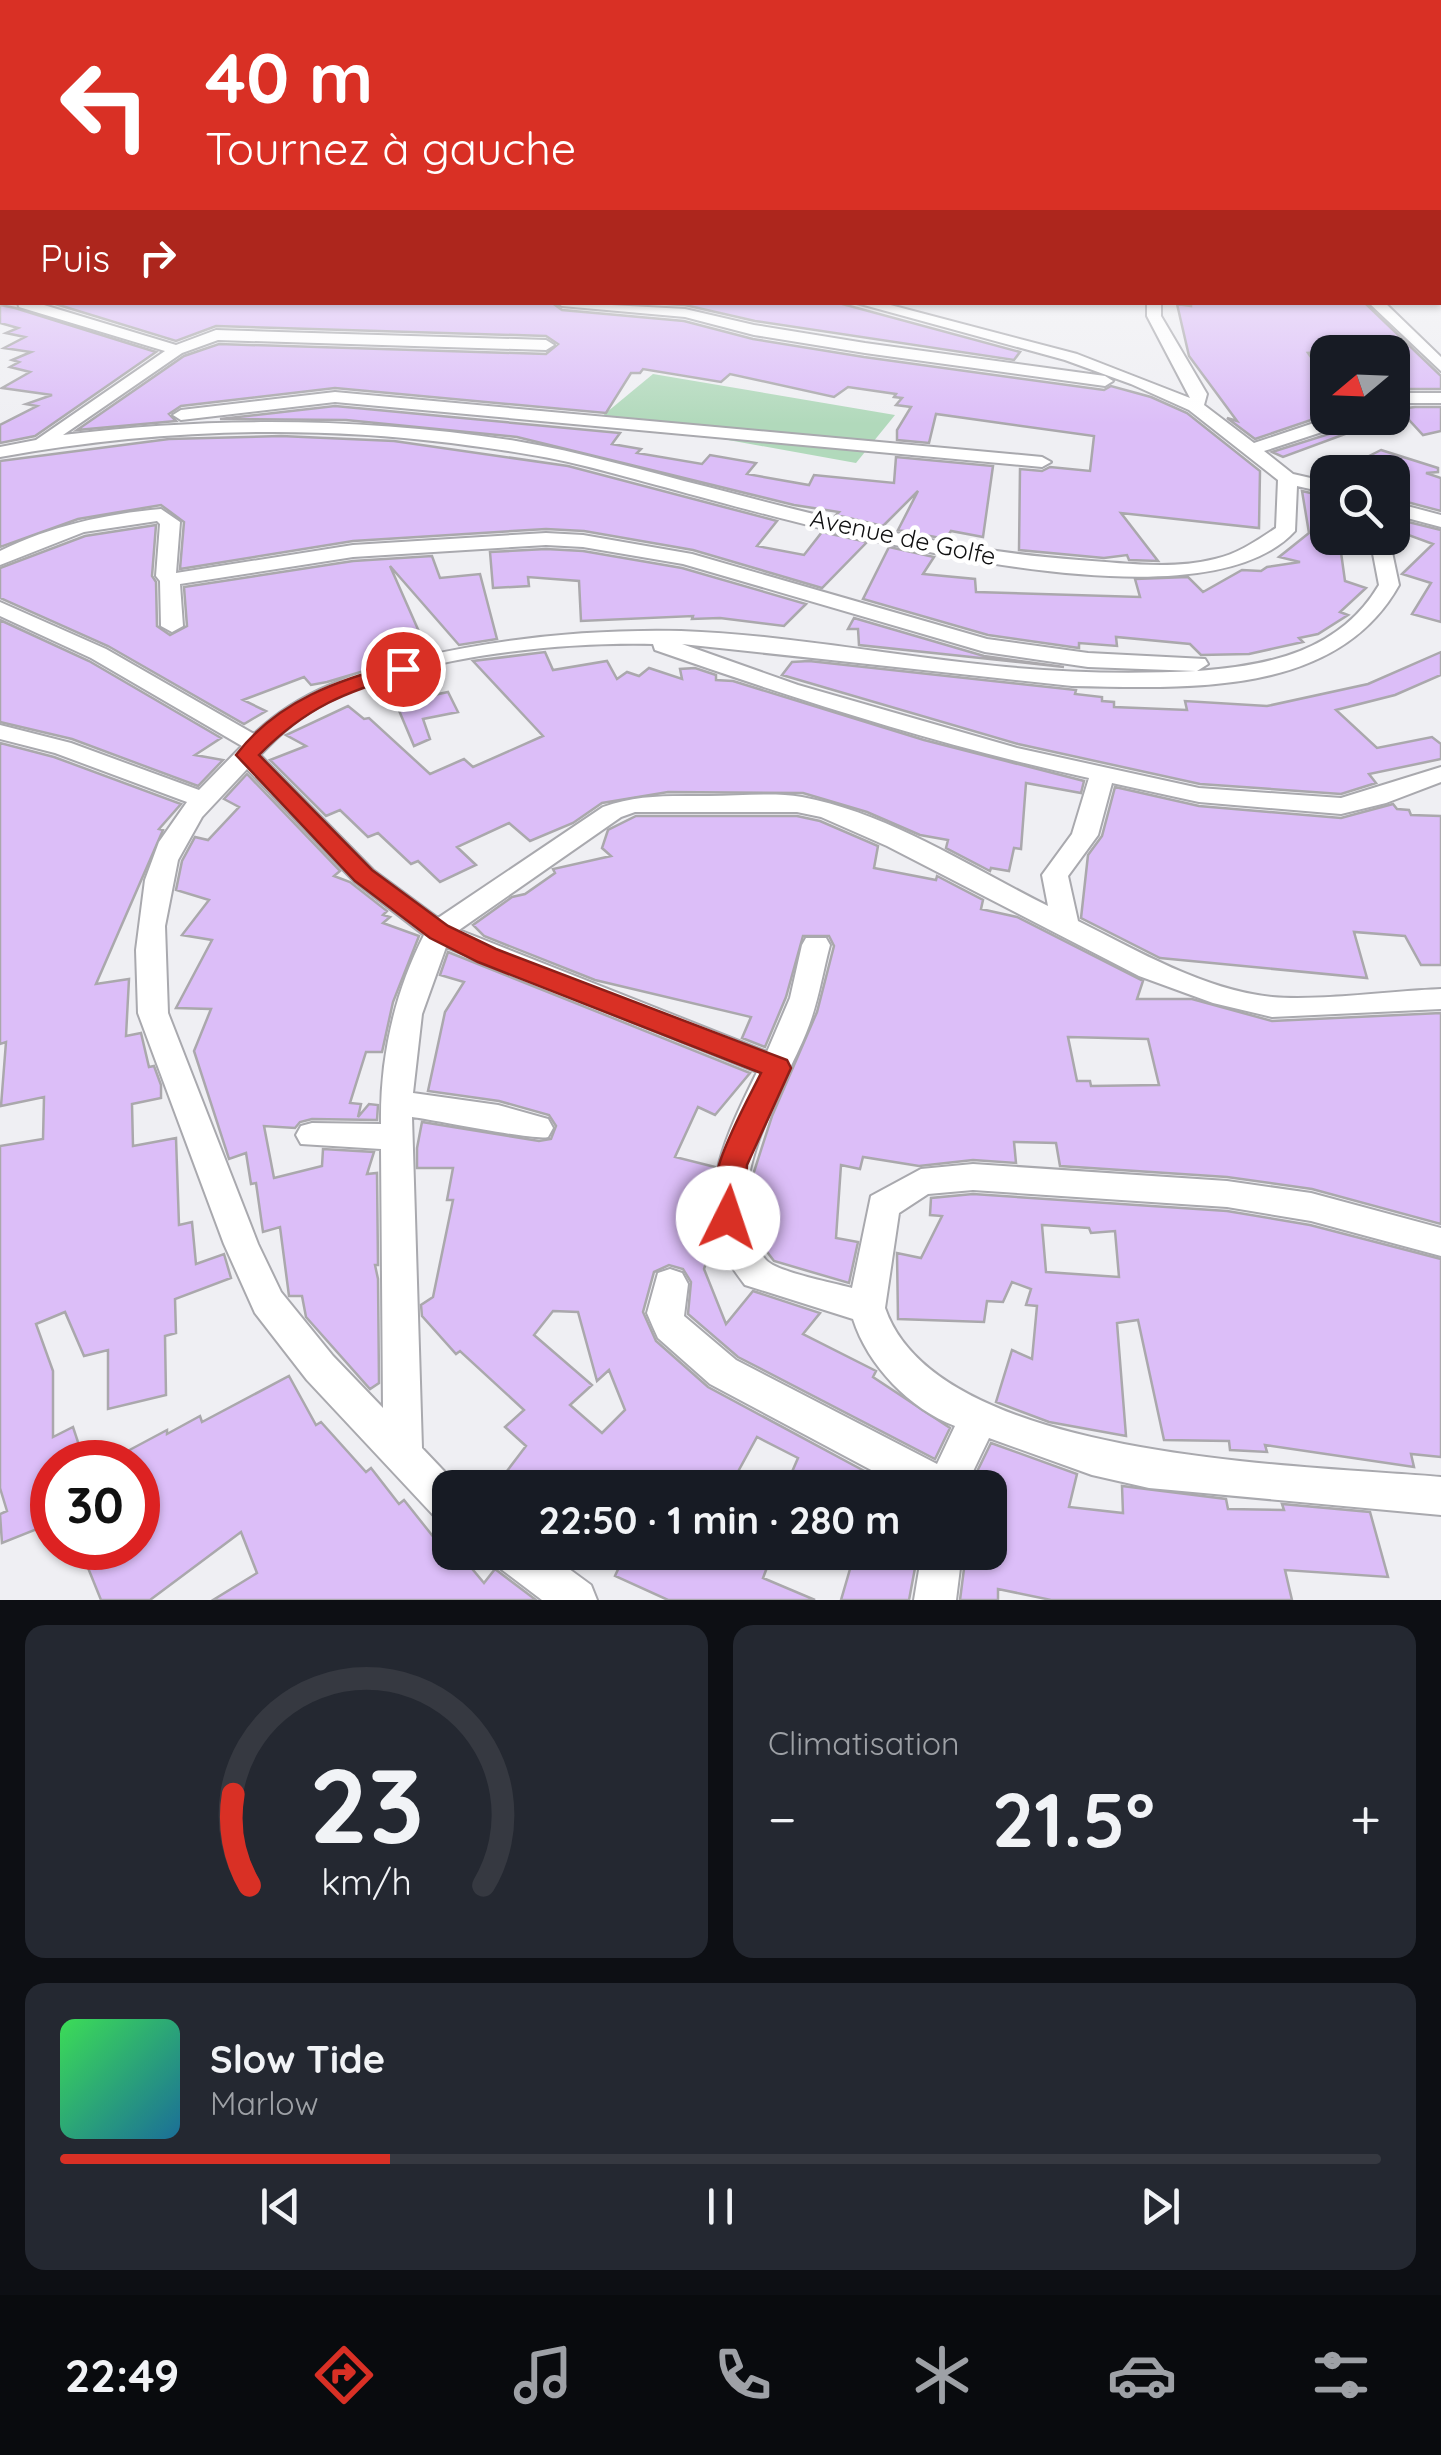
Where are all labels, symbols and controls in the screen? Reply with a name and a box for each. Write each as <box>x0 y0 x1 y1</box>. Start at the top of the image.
text: 40 m <box>205 33 373 121</box>
icon: left <box>40 40 170 170</box>
text: Tournez à gauche <box>205 120 576 176</box>
icon: right <box>130 230 185 285</box>
text: Puis <box>40 234 110 282</box>
north arrow <box>1310 335 1410 435</box>
map controls <box>1310 335 1410 555</box>
button: search <box>1310 455 1410 555</box>
street label: Avenue de Golfe <box>808 502 999 571</box>
pin <box>361 627 446 712</box>
icon: arrive <box>376 642 431 697</box>
position arrow <box>676 1166 780 1270</box>
speed limit sign: 30 <box>30 1440 160 1570</box>
text: 22:50 · 1 min · 280 m <box>539 1496 900 1544</box>
text: Climatisation <box>768 1723 960 1763</box>
text: 23 <box>309 1739 424 1869</box>
text: 21.5° <box>992 1772 1155 1866</box>
text: − <box>768 1784 797 1853</box>
text: + <box>1350 1784 1381 1853</box>
text: km/h <box>321 1859 412 1904</box>
text: Slow Tide <box>210 2035 385 2083</box>
text: Marlow <box>210 2083 319 2123</box>
icon: previous <box>253 2179 308 2234</box>
icon: pause <box>693 2179 748 2234</box>
icon: next <box>1133 2179 1188 2234</box>
icon: directions <box>309 2340 379 2410</box>
icon: music <box>508 2340 578 2410</box>
icon: phone <box>708 2340 778 2410</box>
icon: climate <box>907 2340 977 2410</box>
icon: car <box>1107 2340 1177 2410</box>
icon: filters <box>1306 2340 1376 2410</box>
text: 22:49 <box>65 2347 179 2403</box>

